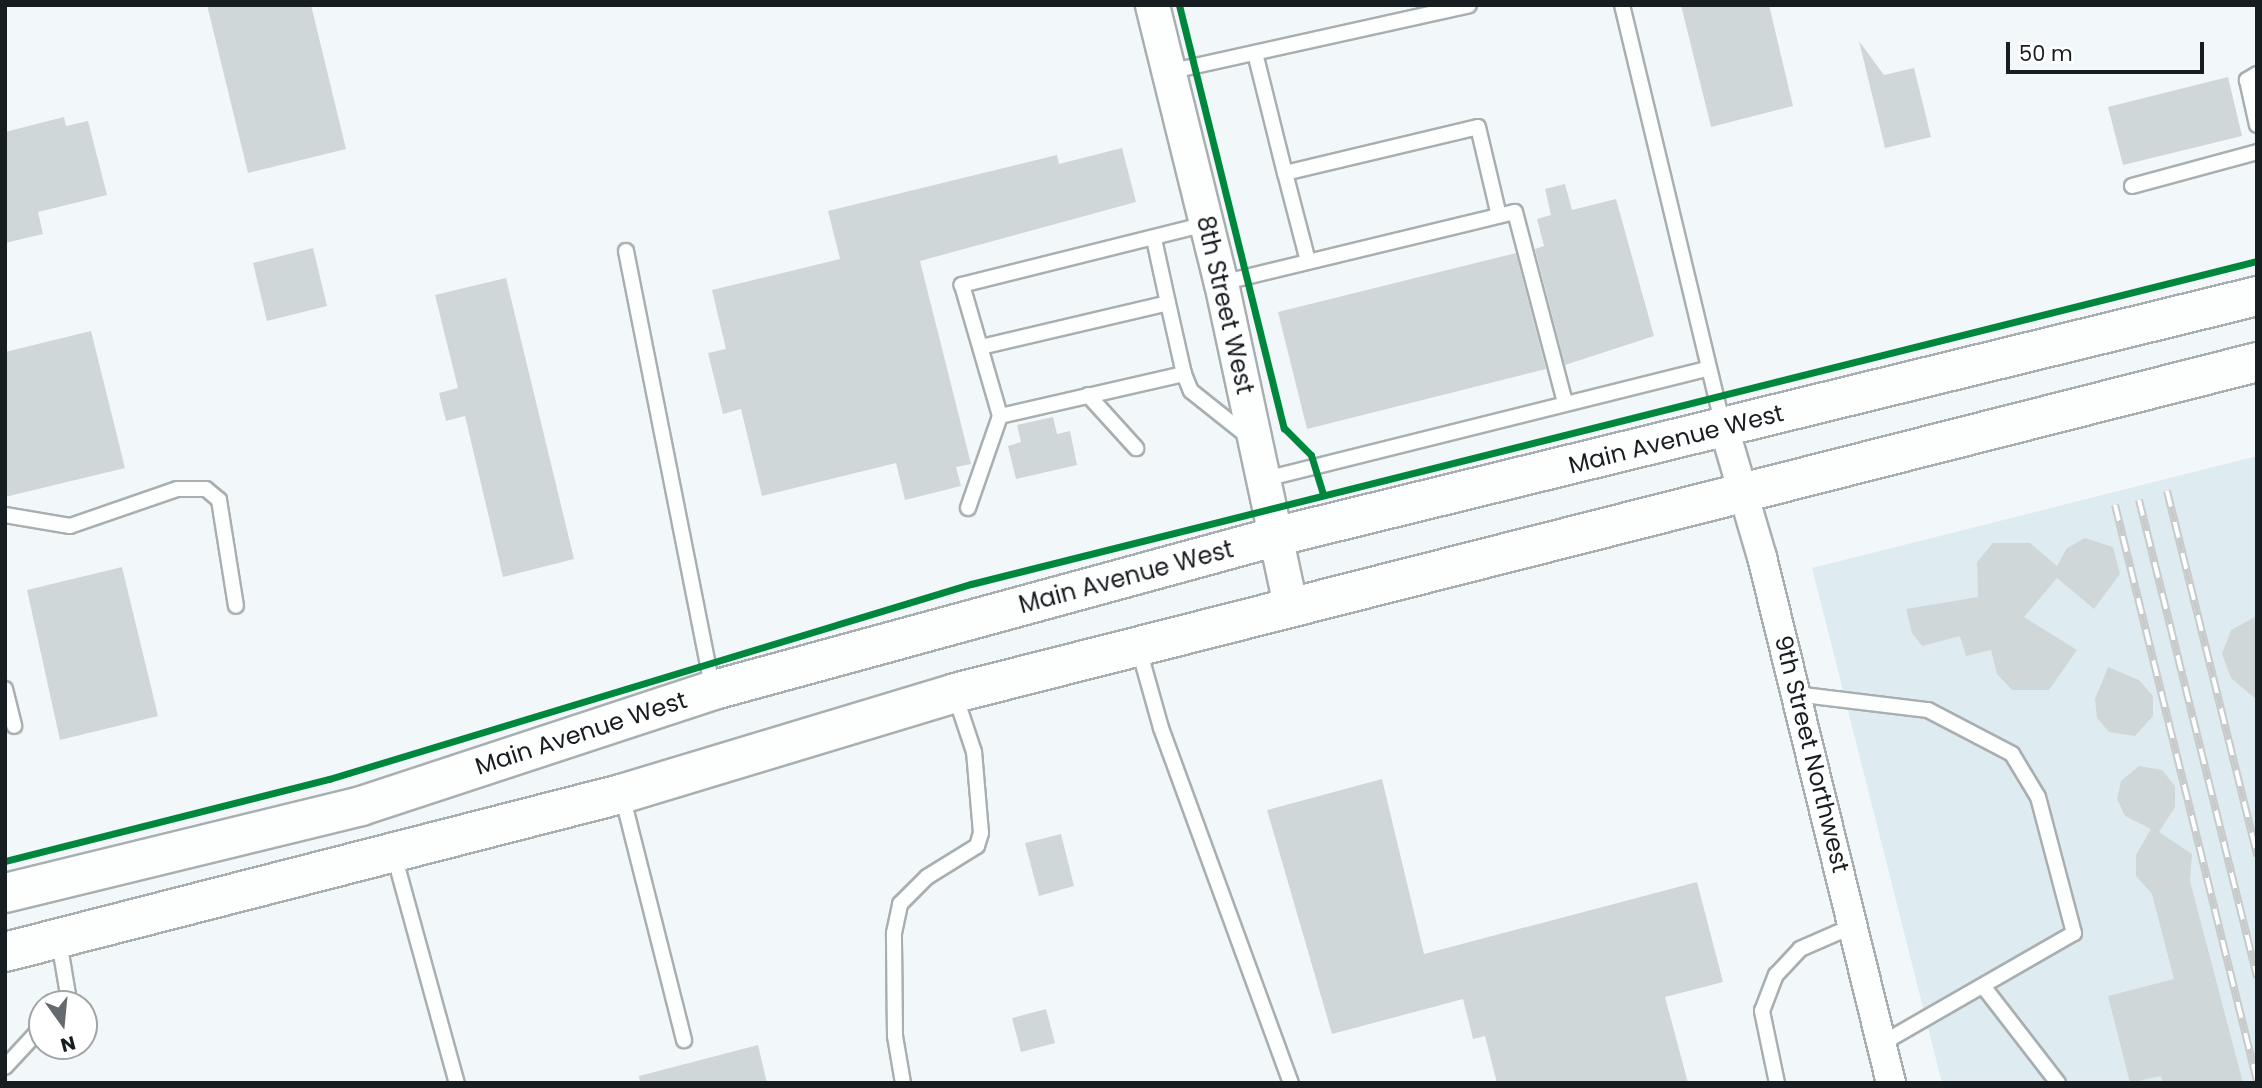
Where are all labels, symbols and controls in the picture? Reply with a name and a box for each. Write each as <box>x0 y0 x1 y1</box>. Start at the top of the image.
scale bar <box>2010 28 2208 72</box>
text: 50 m <box>2019 39 2073 68</box>
street label: 8th Street West <box>1191 213 1259 397</box>
street label: Main Avenue West <box>1565 398 1787 480</box>
street label: Main Avenue West <box>1016 535 1236 619</box>
street label: 9th Street Northwest <box>1769 632 1855 876</box>
street label: Main Avenue West <box>472 685 690 781</box>
north arrow <box>28 990 98 1060</box>
text: N <box>58 1029 78 1059</box>

